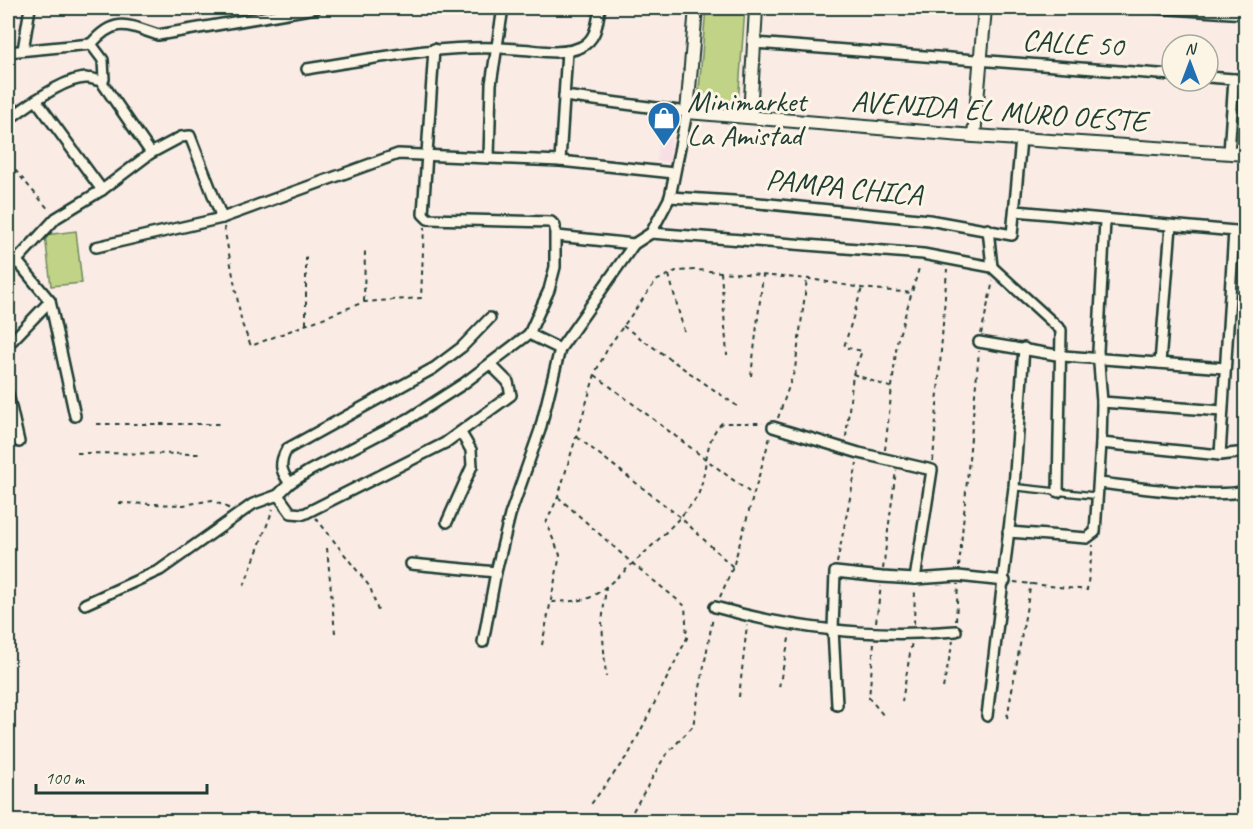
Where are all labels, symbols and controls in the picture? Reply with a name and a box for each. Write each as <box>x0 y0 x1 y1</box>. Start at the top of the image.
street label: CALLE 50 <box>1021 21 1127 66</box>
north arrow <box>1160 33 1220 93</box>
text: N <box>1185 39 1198 59</box>
place label: Minimarket La Amistad <box>687 82 809 154</box>
street label: AVENIDA EL MURO OESTE <box>850 82 1152 141</box>
shop icon: Minimarket La Amistad <box>646 100 682 147</box>
street label: PAMPA CHICA <box>764 160 926 214</box>
scale bar <box>36 757 207 795</box>
text: 100 m <box>45 767 86 789</box>

